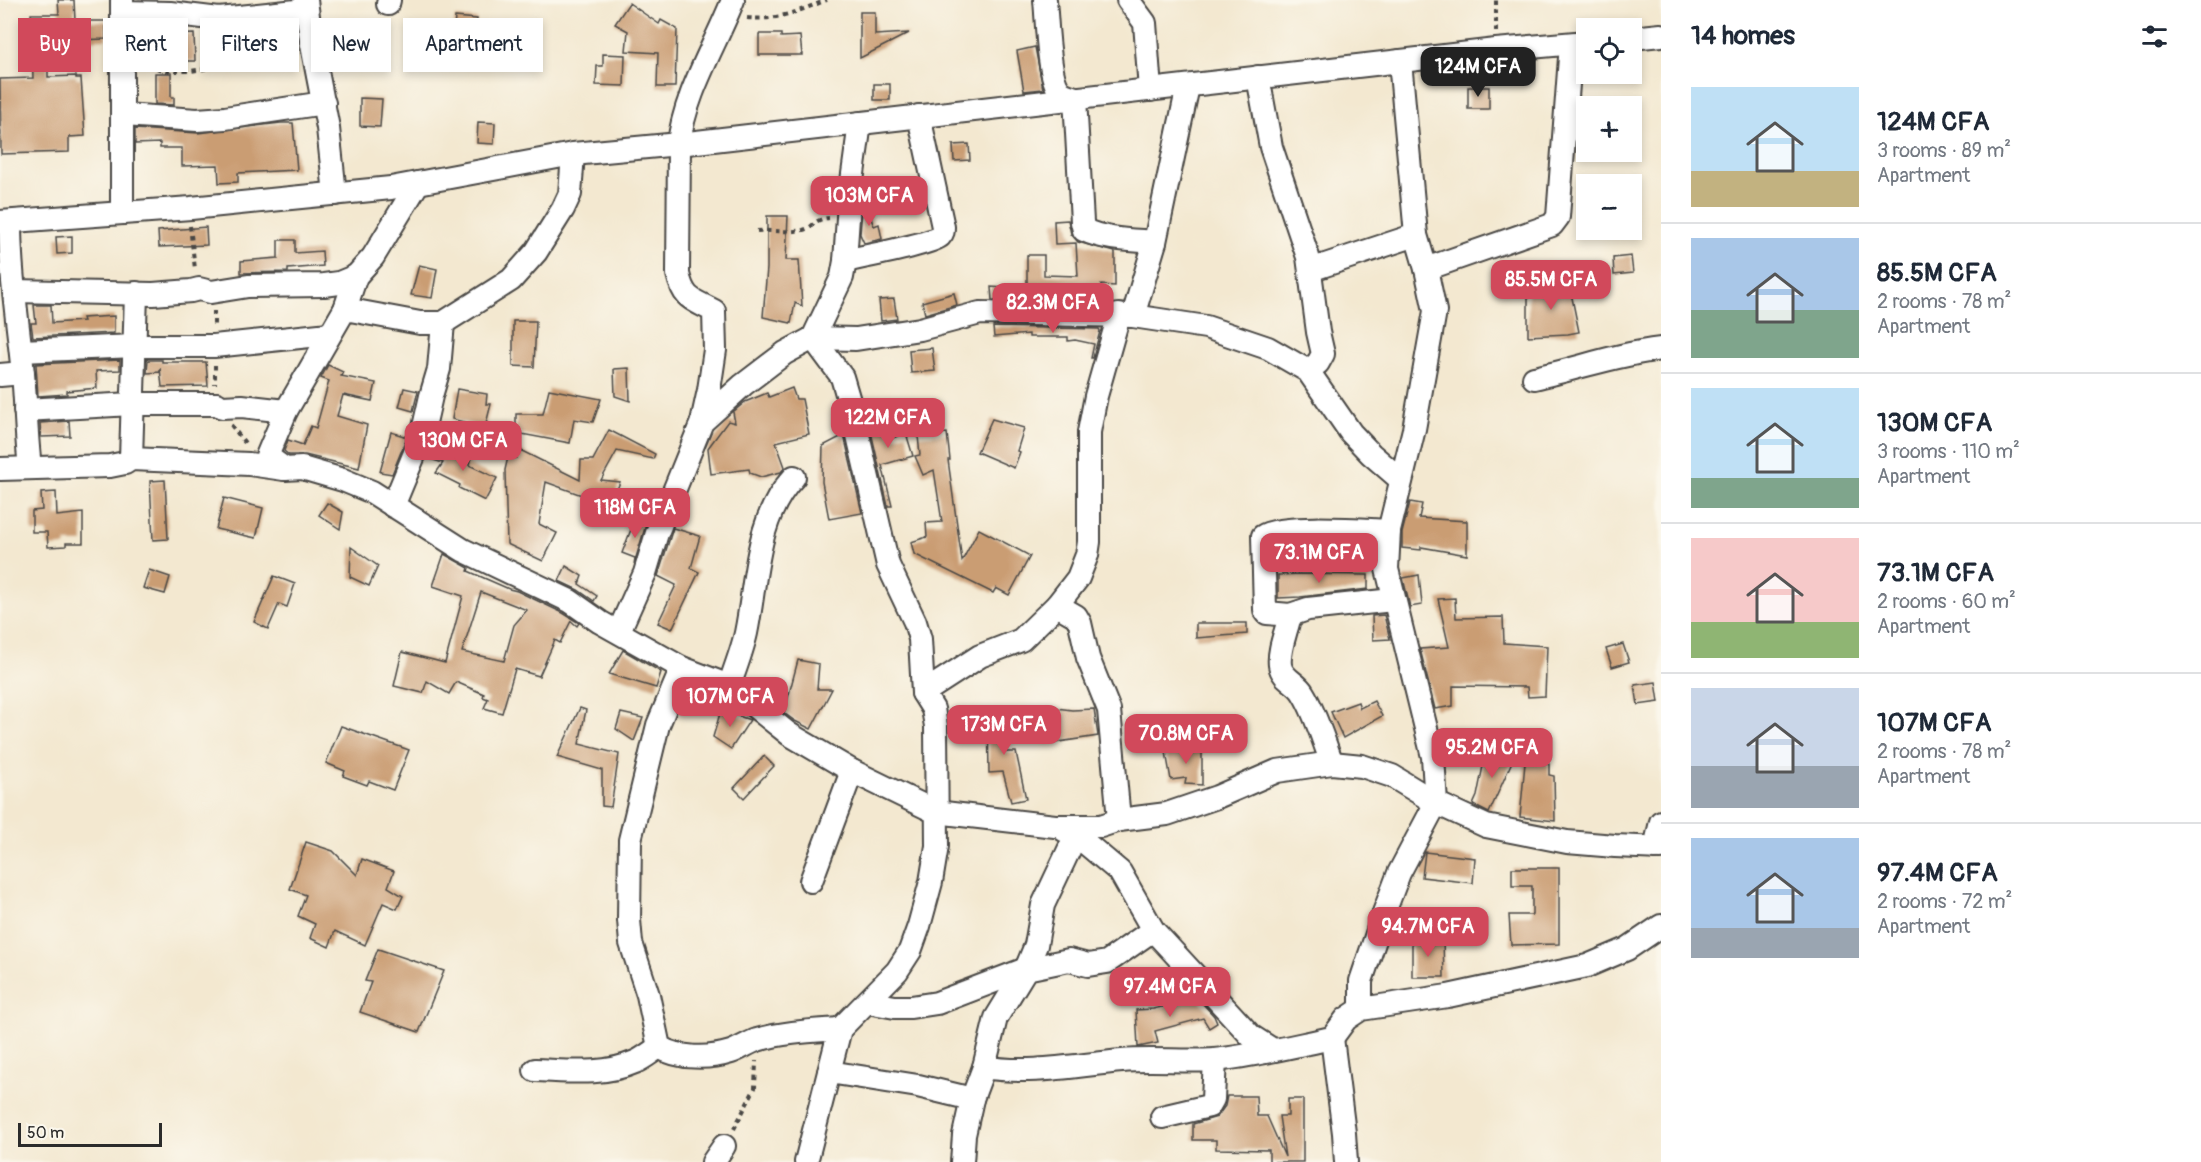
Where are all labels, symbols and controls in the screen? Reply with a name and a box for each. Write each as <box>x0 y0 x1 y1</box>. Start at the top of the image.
chip: Buy <box>18 18 91 72</box>
chip: Rent <box>103 18 188 72</box>
chip: Filters <box>200 18 299 72</box>
chip: New <box>311 18 391 72</box>
chip: Apartment <box>403 18 543 72</box>
map controls <box>1576 18 1642 240</box>
button: locate <box>1576 18 1642 84</box>
text: 14 homes <box>1691 20 1795 52</box>
icon: filters <box>2138 20 2171 53</box>
pin: 124M CFA <box>1416 47 1540 98</box>
text: 124M CFA <box>1435 54 1521 79</box>
button: + <box>1576 96 1642 162</box>
text: 124M CFA <box>1877 106 1990 138</box>
icon: home <box>1739 111 1811 183</box>
text: 3 rooms · 89 m² <box>1877 138 2011 163</box>
text: Apartment <box>1877 163 1970 188</box>
button: − <box>1576 174 1642 240</box>
pin: 103M CFA <box>807 176 931 227</box>
text: 103M CFA <box>825 183 913 208</box>
text: 85.5M CFA <box>1877 257 1997 289</box>
pin: 85.5M CFA <box>1482 260 1620 311</box>
icon: home <box>1739 262 1811 334</box>
text: 85.5M CFA <box>1505 267 1597 292</box>
pin: 82.3M CFA <box>984 283 1122 334</box>
text: 2 rooms · 78 m² <box>1877 289 2011 314</box>
text: 82.3M CFA <box>1007 290 1099 315</box>
text: Apartment <box>1877 314 1970 339</box>
pin: 122M CFA <box>826 398 950 449</box>
text: 122M CFA <box>845 405 931 430</box>
text: 130M CFA <box>1877 407 1992 439</box>
icon: home <box>1739 412 1811 484</box>
pin: 130M CFA <box>401 421 525 472</box>
text: 130M CFA <box>419 428 507 453</box>
text: 3 rooms · 110 m² <box>1877 439 2020 464</box>
text: Apartment <box>1877 464 1970 489</box>
pin: 118M CFA <box>573 488 697 539</box>
text: 118M CFA <box>594 495 676 520</box>
pin: 73.1M CFA <box>1250 533 1388 584</box>
text: 73.1M CFA <box>1274 540 1364 565</box>
text: 73.1M CFA <box>1877 557 1994 589</box>
icon: home <box>1739 562 1811 634</box>
text: 2 rooms · 60 m² <box>1877 589 2016 614</box>
text: Apartment <box>1877 614 1970 639</box>
pin: 107M CFA <box>668 677 792 728</box>
text: 107M CFA <box>686 684 774 709</box>
pin: 173M CFA <box>942 705 1066 756</box>
text: 107M CFA <box>1877 707 1992 739</box>
text: 173M CFA <box>961 712 1047 737</box>
icon: home <box>1739 712 1811 784</box>
pin: 70.8M CFA <box>1117 714 1255 765</box>
text: 70.8M CFA <box>1139 721 1233 746</box>
pin: 95.2M CFA <box>1423 728 1561 779</box>
text: 95.2M CFA <box>1446 735 1538 760</box>
text: 2 rooms · 78 m² <box>1877 739 2011 764</box>
text: Apartment <box>1877 764 1970 789</box>
text: 97.4M CFA <box>1877 857 1998 889</box>
icon: home <box>1739 862 1811 934</box>
text: 2 rooms · 72 m² <box>1877 889 2012 914</box>
pin: 94.7M CFA <box>1359 907 1497 958</box>
text: 94.7M CFA <box>1382 914 1474 939</box>
text: Apartment <box>1877 914 1970 939</box>
pin: 97.4M CFA <box>1101 967 1239 1018</box>
text: 97.4M CFA <box>1124 974 1216 999</box>
scale bar <box>18 1120 162 1148</box>
text: 50 m <box>27 1123 64 1143</box>

